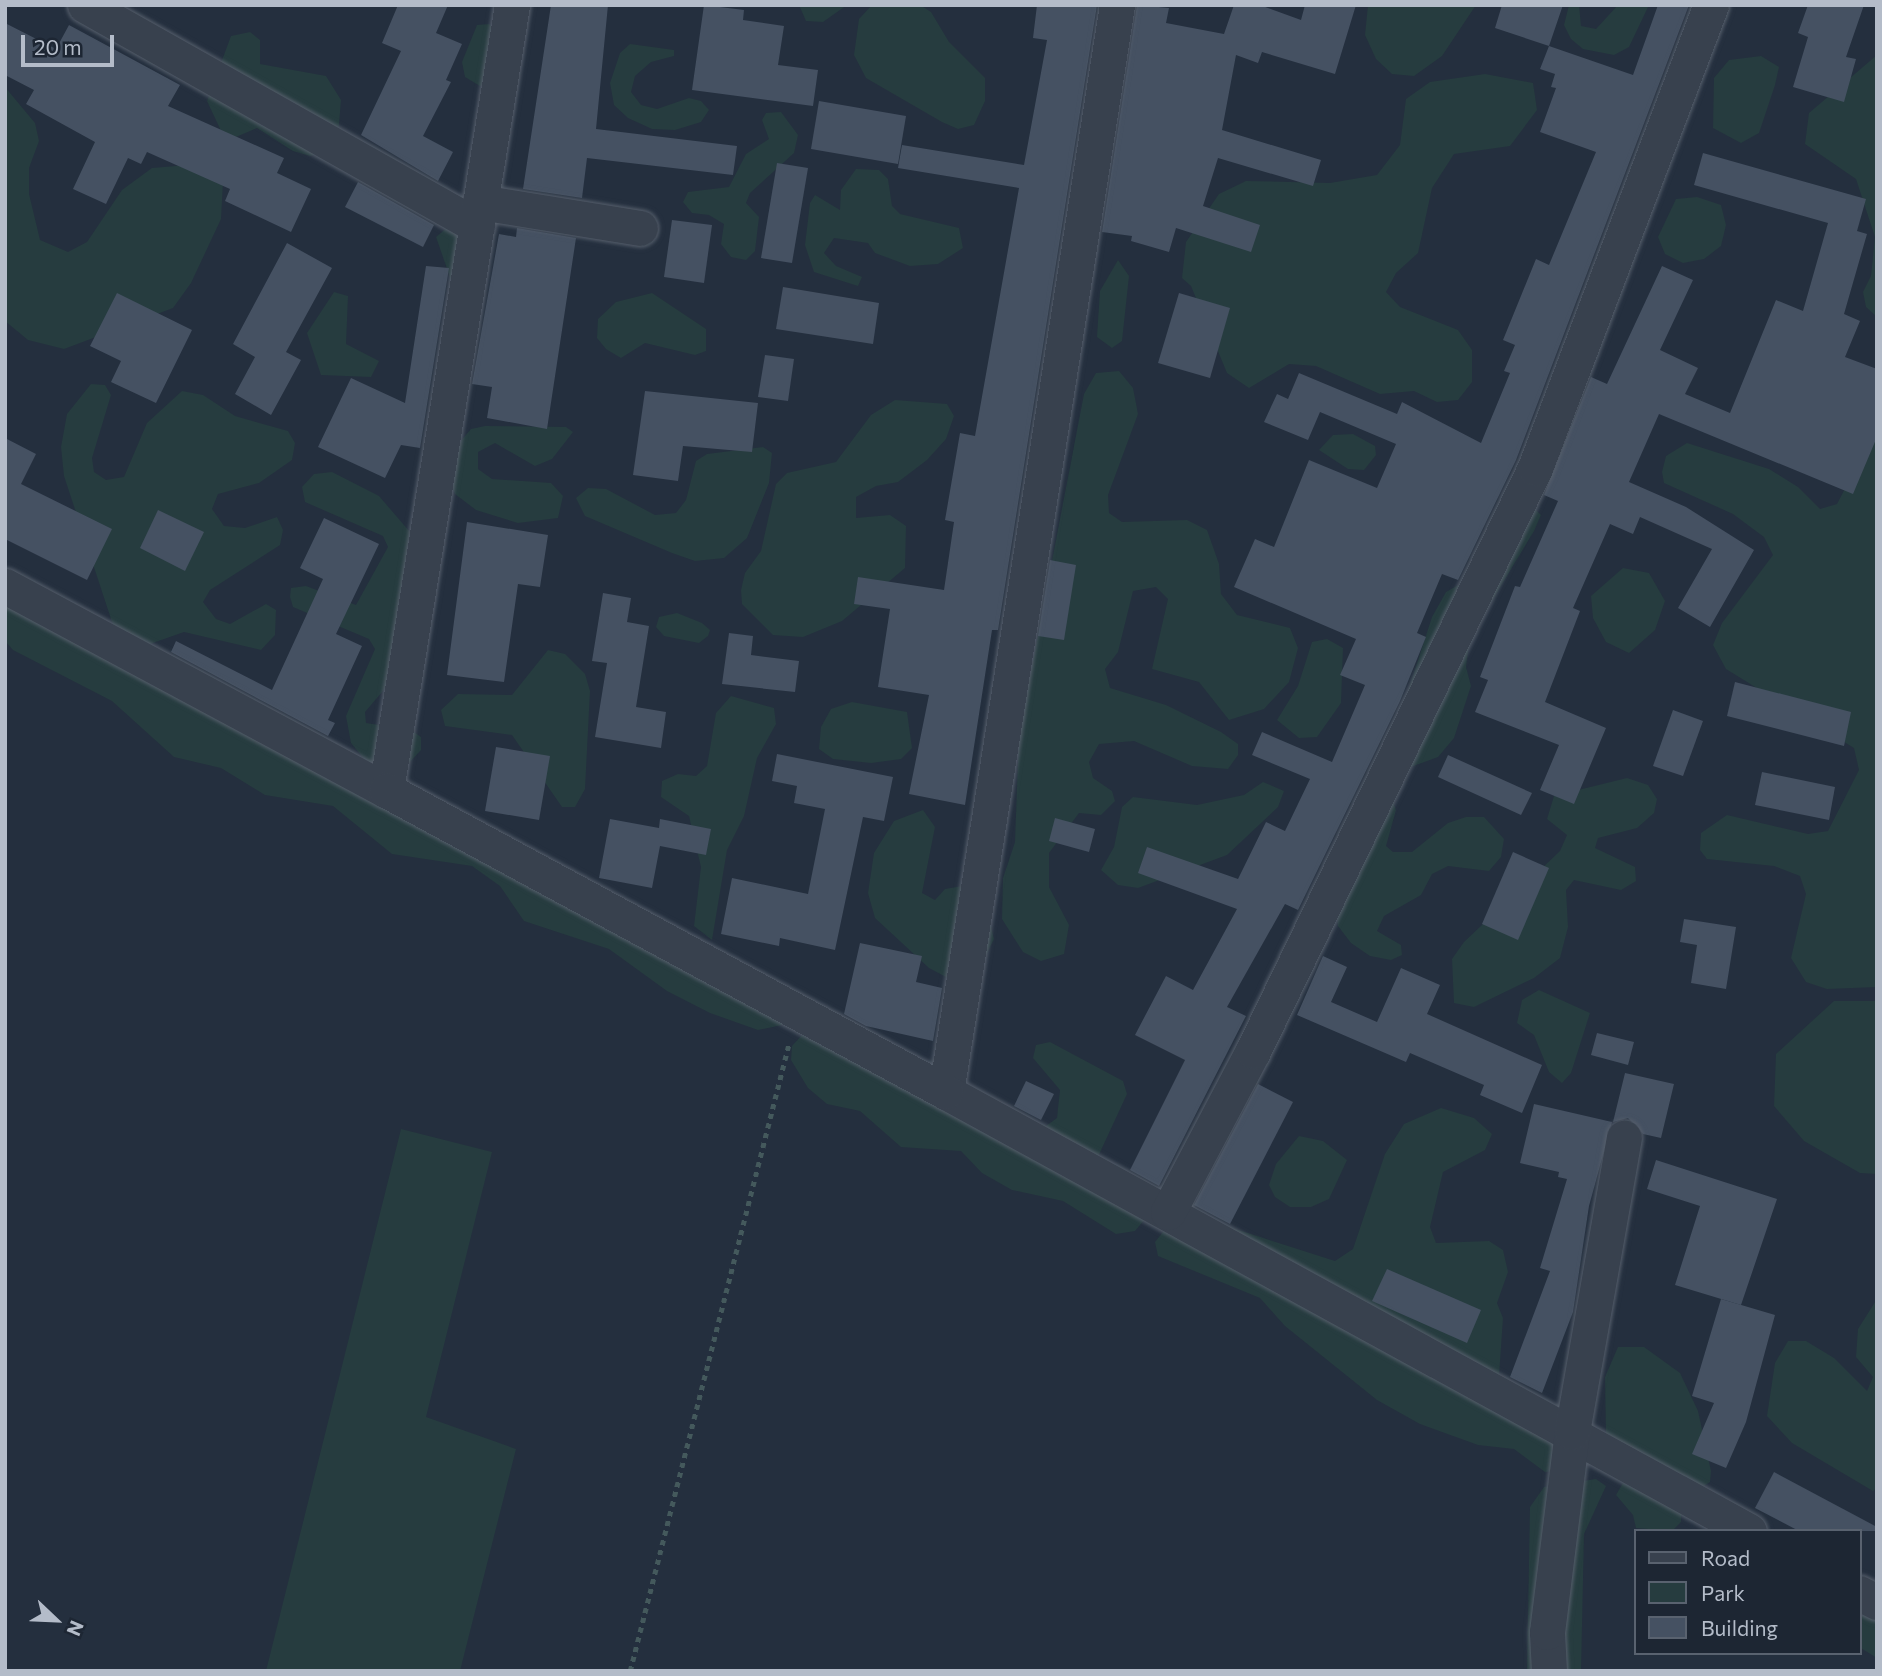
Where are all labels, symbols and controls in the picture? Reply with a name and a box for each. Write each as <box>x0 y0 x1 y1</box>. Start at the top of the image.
scale bar <box>24 21 117 65</box>
text: 20 m <box>34 34 82 59</box>
legend <box>1633 1529 1861 1655</box>
text: Road <box>1701 1545 1750 1570</box>
text: Park <box>1701 1580 1745 1605</box>
north arrow <box>21 1585 91 1655</box>
text: Building <box>1701 1615 1778 1640</box>
text: N <box>62 1617 89 1639</box>

